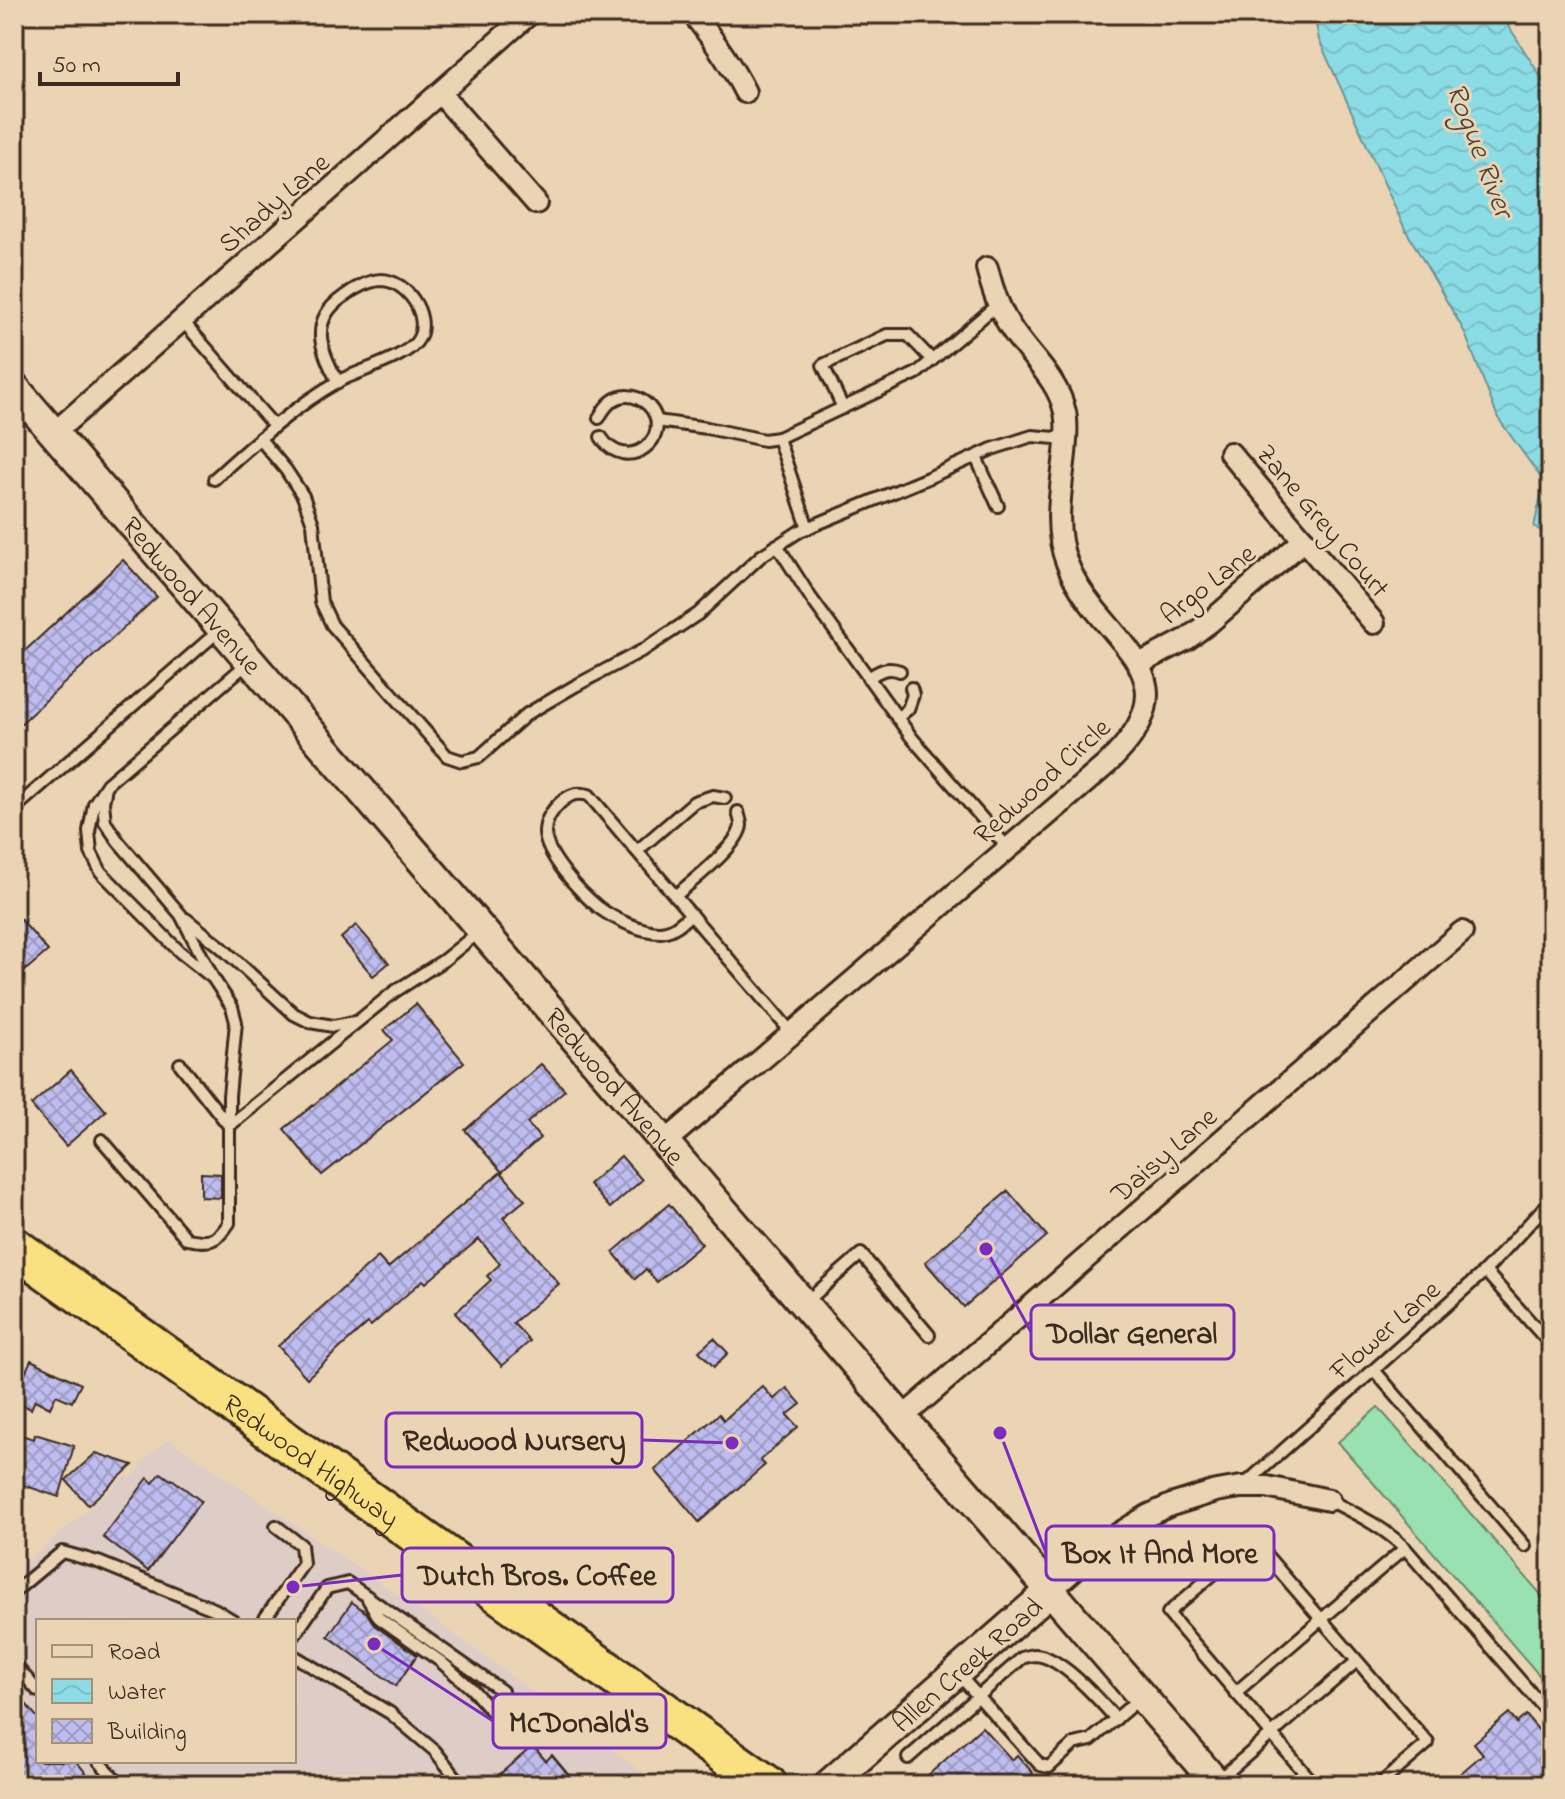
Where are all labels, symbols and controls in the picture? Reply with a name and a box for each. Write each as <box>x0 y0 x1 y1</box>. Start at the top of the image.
scale bar <box>40 36 178 86</box>
text: 50 m <box>52 49 101 84</box>
water label: Rogue River <box>1432 77 1525 228</box>
street label: Shady Lane <box>210 144 341 265</box>
street label: Zane Grey Court <box>1245 436 1398 608</box>
street label: Redwood Avenue <box>110 509 270 685</box>
street label: Argo Lane <box>1152 535 1266 636</box>
street label: Redwood Circle <box>966 709 1121 856</box>
street label: Redwood Avenue <box>533 1000 693 1176</box>
street label: Daisy Lane <box>1102 1098 1228 1215</box>
street label: Flower Lane <box>1321 1271 1451 1392</box>
callout: Dollar General <box>1031 1305 1234 1359</box>
text: Dollar General <box>1045 1314 1217 1358</box>
street label: Redwood Highway <box>213 1385 407 1540</box>
callout: Redwood Nursery <box>386 1413 642 1467</box>
text: Redwood Nursery <box>402 1421 626 1465</box>
callout: Box It And More <box>1046 1526 1274 1580</box>
text: Box It And More <box>1060 1534 1259 1578</box>
callout: Dutch Bros. Coffee <box>402 1548 673 1602</box>
text: Dutch Bros. Coffee <box>416 1556 658 1600</box>
street label: Allen Creek Road <box>884 1589 1054 1744</box>
legend <box>36 1619 296 1763</box>
text: Road <box>108 1636 161 1671</box>
text: Water <box>108 1676 166 1711</box>
callout: McDonald's <box>493 1694 666 1748</box>
text: McDonald's <box>509 1703 649 1747</box>
text: Building <box>107 1716 187 1751</box>

